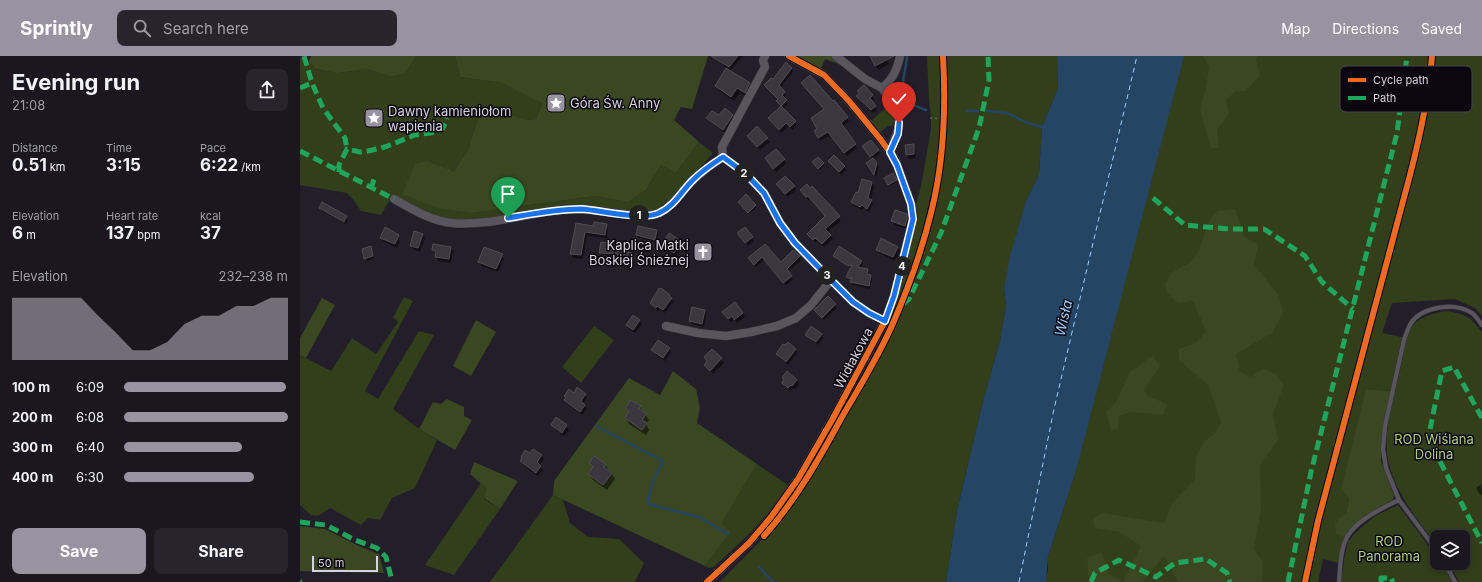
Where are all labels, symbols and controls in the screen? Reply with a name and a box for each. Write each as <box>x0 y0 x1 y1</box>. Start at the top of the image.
search box <box>117 10 397 46</box>
text: Sprintly <box>20 17 93 40</box>
icon: search <box>131 17 153 39</box>
text: Search here <box>163 19 249 38</box>
text: Map <box>1281 20 1310 37</box>
text: Directions <box>1332 20 1399 37</box>
text: Saved <box>1421 20 1462 37</box>
legend <box>1340 66 1472 112</box>
text: Evening run <box>12 69 140 95</box>
button: share <box>246 69 288 111</box>
text: Cycle path <box>1373 73 1429 87</box>
pin <box>882 82 916 123</box>
icon: check <box>888 88 910 110</box>
text: Path <box>1373 91 1396 105</box>
place icon: Góra Św. Anny <box>545 92 567 114</box>
place label: Góra Św. Anny <box>570 95 660 111</box>
text: 21:08 <box>12 97 45 113</box>
place label: Dawny kamieniołom wapienia <box>388 103 511 134</box>
place icon: Dawny kamieniołom wapienia <box>363 107 385 129</box>
text: Distance <box>12 141 57 155</box>
text: Time <box>106 141 132 155</box>
text: Pace <box>200 141 226 155</box>
text: 0.51 <box>12 155 47 175</box>
text: 3:15 <box>106 155 141 175</box>
text: 6:22 <box>200 155 238 175</box>
text: km <box>47 160 66 174</box>
text: /km <box>238 160 261 174</box>
pin: 2 <box>734 163 754 183</box>
text: 2 <box>741 166 747 180</box>
pin <box>491 177 525 218</box>
icon: arrive <box>497 183 519 205</box>
pin: 1 <box>629 205 649 225</box>
text: 1 <box>637 208 641 222</box>
text: Elevation <box>12 209 59 223</box>
text: Heart rate <box>106 209 158 223</box>
text: kcal <box>200 209 221 223</box>
text: 6 <box>12 223 23 243</box>
text: 137 <box>106 223 134 243</box>
text: 37 <box>200 223 221 243</box>
text: m <box>23 228 36 242</box>
text: bpm <box>134 228 160 242</box>
place label: Kaplica Matki Boskiej Śnieżnej <box>589 237 689 268</box>
church icon: Kaplica Matki Boskiej Śnieżnej <box>692 241 714 263</box>
pin: 4 <box>892 256 912 276</box>
text: 4 <box>898 259 906 273</box>
pin: 3 <box>817 265 837 285</box>
text: Elevation <box>12 268 68 284</box>
text: 232–238 m <box>219 268 288 284</box>
text: 3 <box>823 268 831 282</box>
water label: Wisła <box>1051 298 1075 338</box>
street label: Widłakowa <box>830 325 876 391</box>
text: 100 m <box>12 379 50 395</box>
text: 6:09 <box>76 379 104 395</box>
text: 200 m <box>12 409 53 425</box>
text: 6:08 <box>76 409 104 425</box>
park label: ROD Wiślana Dolina <box>1394 431 1474 462</box>
text: 300 m <box>12 439 53 455</box>
text: 6:40 <box>76 439 104 455</box>
text: 400 m <box>12 469 53 485</box>
text: 6:30 <box>76 469 104 485</box>
button: Save <box>12 528 146 574</box>
button: Share <box>154 528 288 574</box>
map controls <box>1430 530 1470 570</box>
button: layers <box>1430 530 1470 570</box>
park label: ROD Panorama <box>1358 533 1420 564</box>
scale bar <box>312 554 378 573</box>
text: 50 m <box>318 556 344 570</box>

